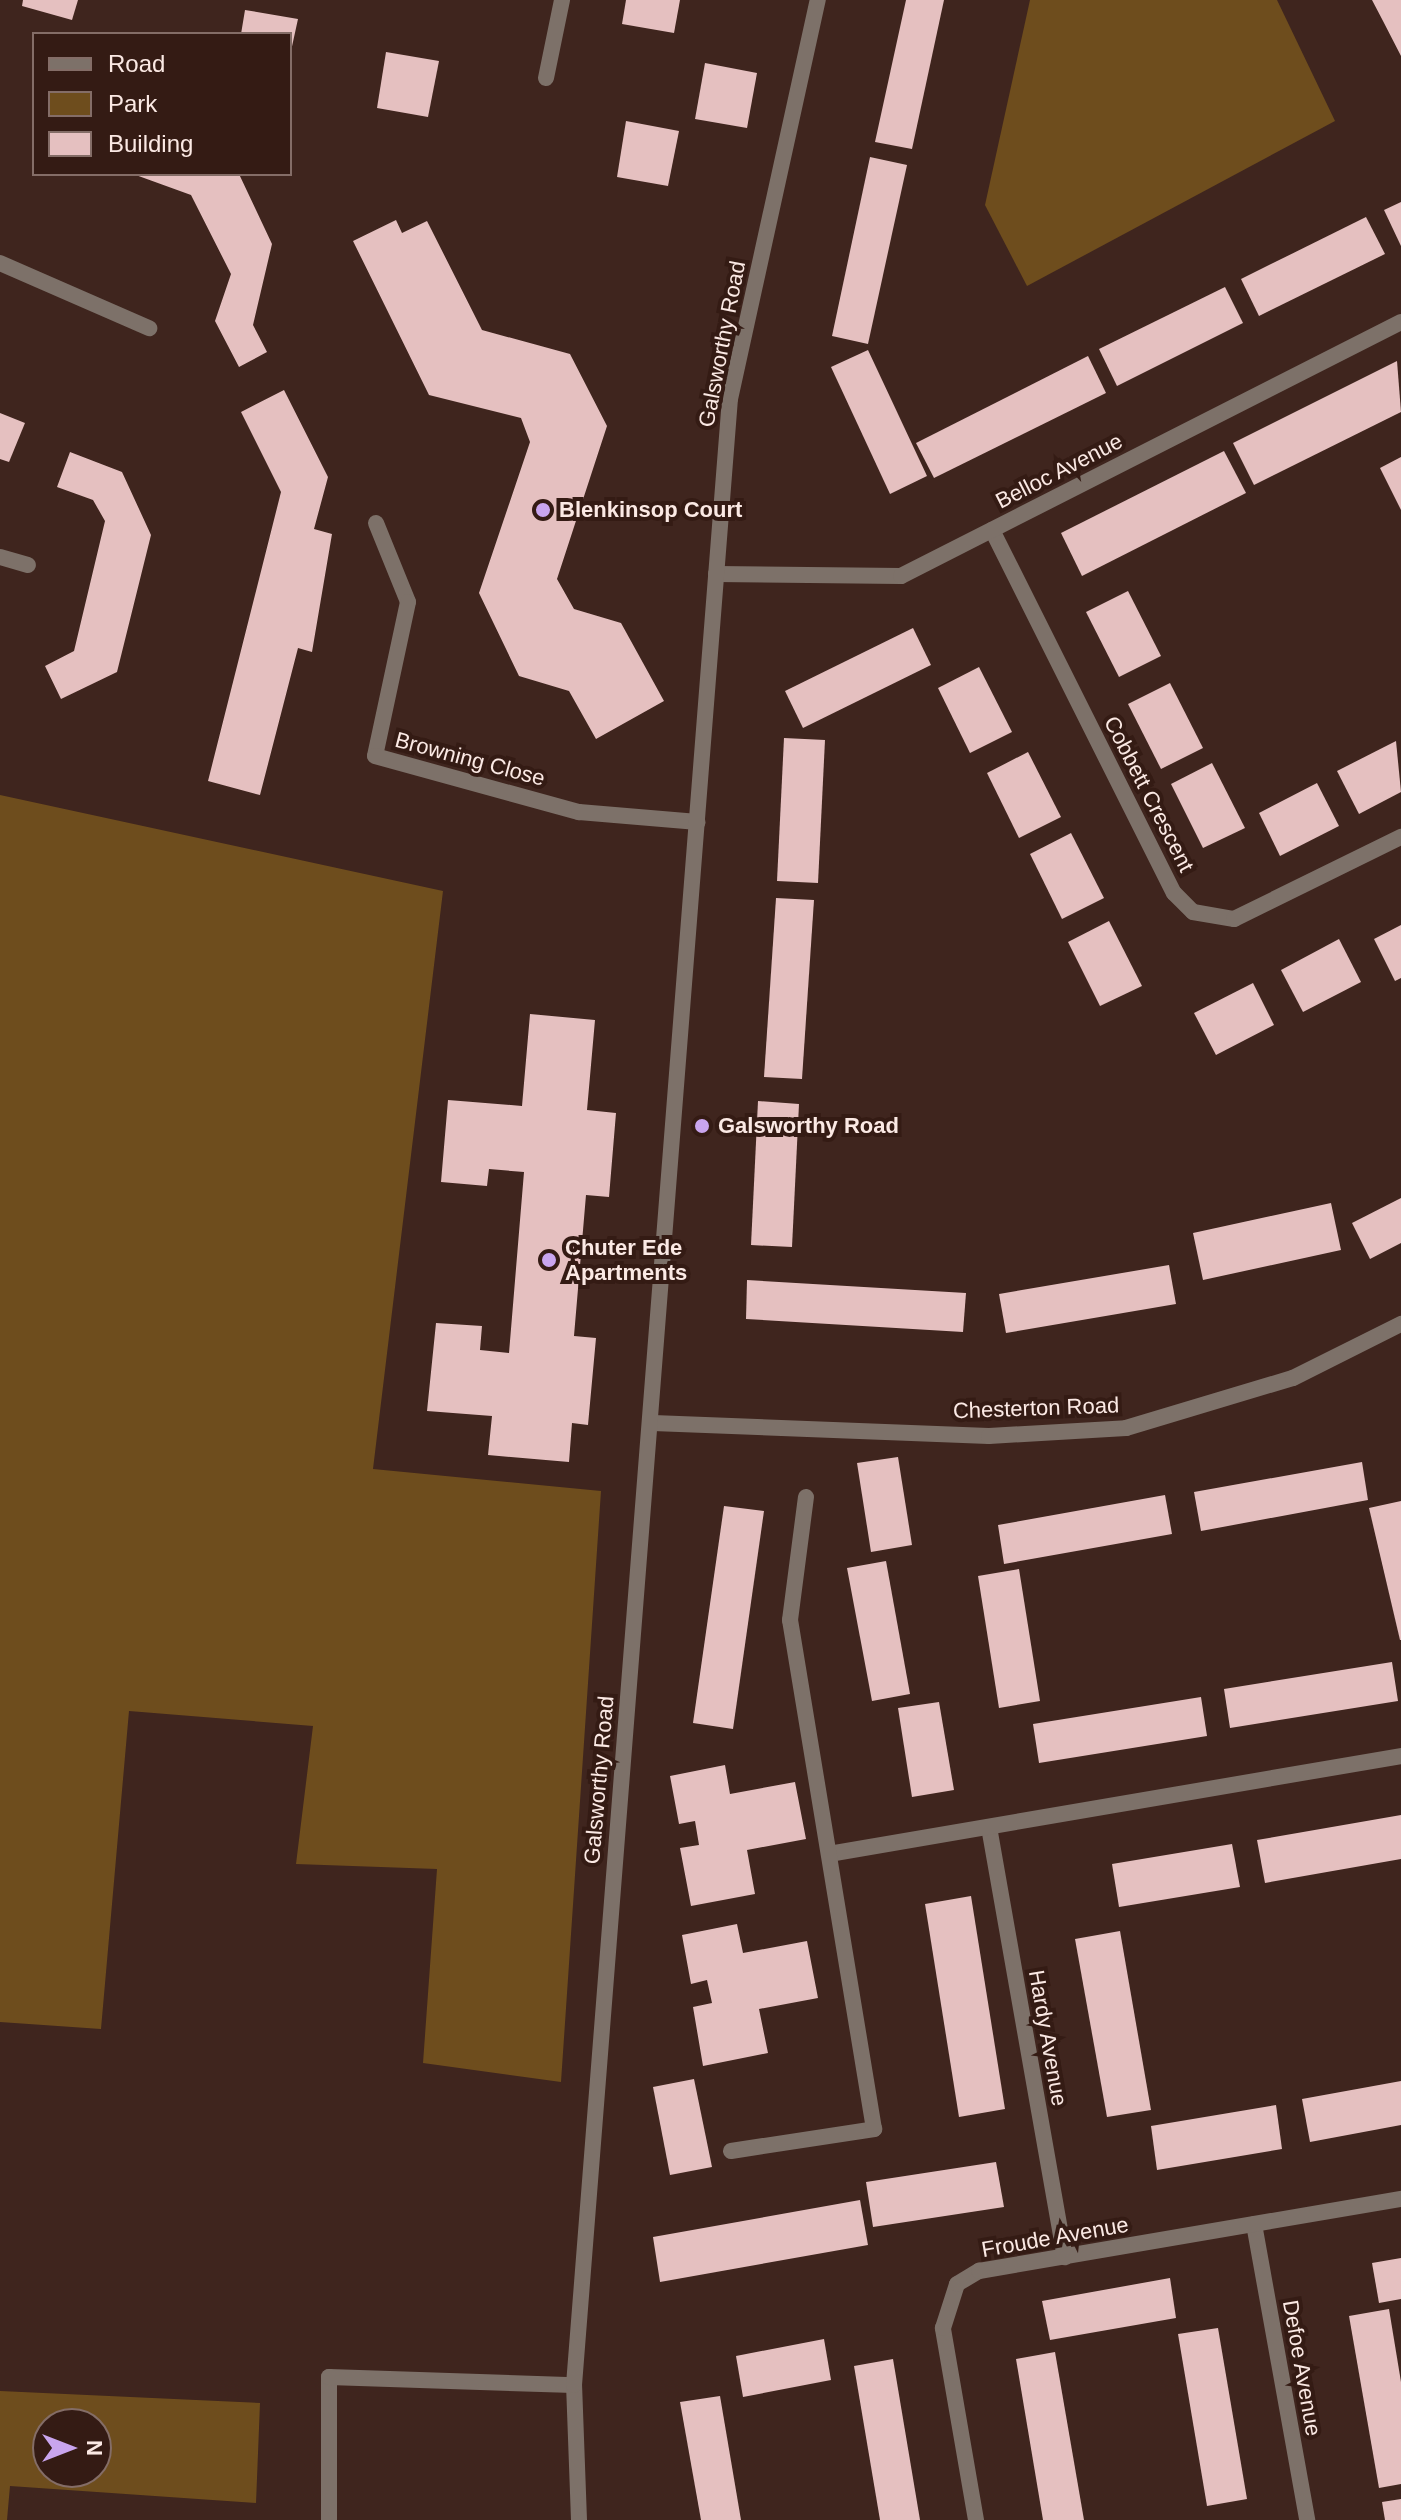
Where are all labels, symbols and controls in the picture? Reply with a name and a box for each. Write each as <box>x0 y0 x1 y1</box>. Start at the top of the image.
legend <box>32 32 292 176</box>
text: Road <box>108 50 165 77</box>
text: Park <box>108 90 157 117</box>
text: Building <box>108 130 193 157</box>
street label: Galsworthy Road <box>693 259 751 429</box>
street label: Belloc Avenue <box>991 427 1127 515</box>
place label: Blenkinsop Court <box>559 497 742 523</box>
marker: Blenkinsop Court <box>534 501 552 519</box>
street label: Cobbett Crescent <box>1098 712 1200 876</box>
street label: Browning Close <box>392 726 548 792</box>
place label: Galsworthy Road <box>718 1113 899 1139</box>
marker: Galsworthy Road <box>693 1117 711 1135</box>
place label: Chuter Ede Apartments <box>565 1234 687 1286</box>
marker: Chuter Ede Apartments <box>540 1251 558 1269</box>
street label: Chesterton Road <box>952 1392 1120 1424</box>
street label: Galsworthy Road <box>578 1695 620 1865</box>
street label: Hardy Avenue <box>1023 1967 1073 2109</box>
street label: Froude Avenue <box>979 2211 1131 2263</box>
street label: Defoe Avenue <box>1277 2297 1327 2439</box>
north arrow <box>32 2408 112 2488</box>
text: N <box>82 2440 107 2456</box>

